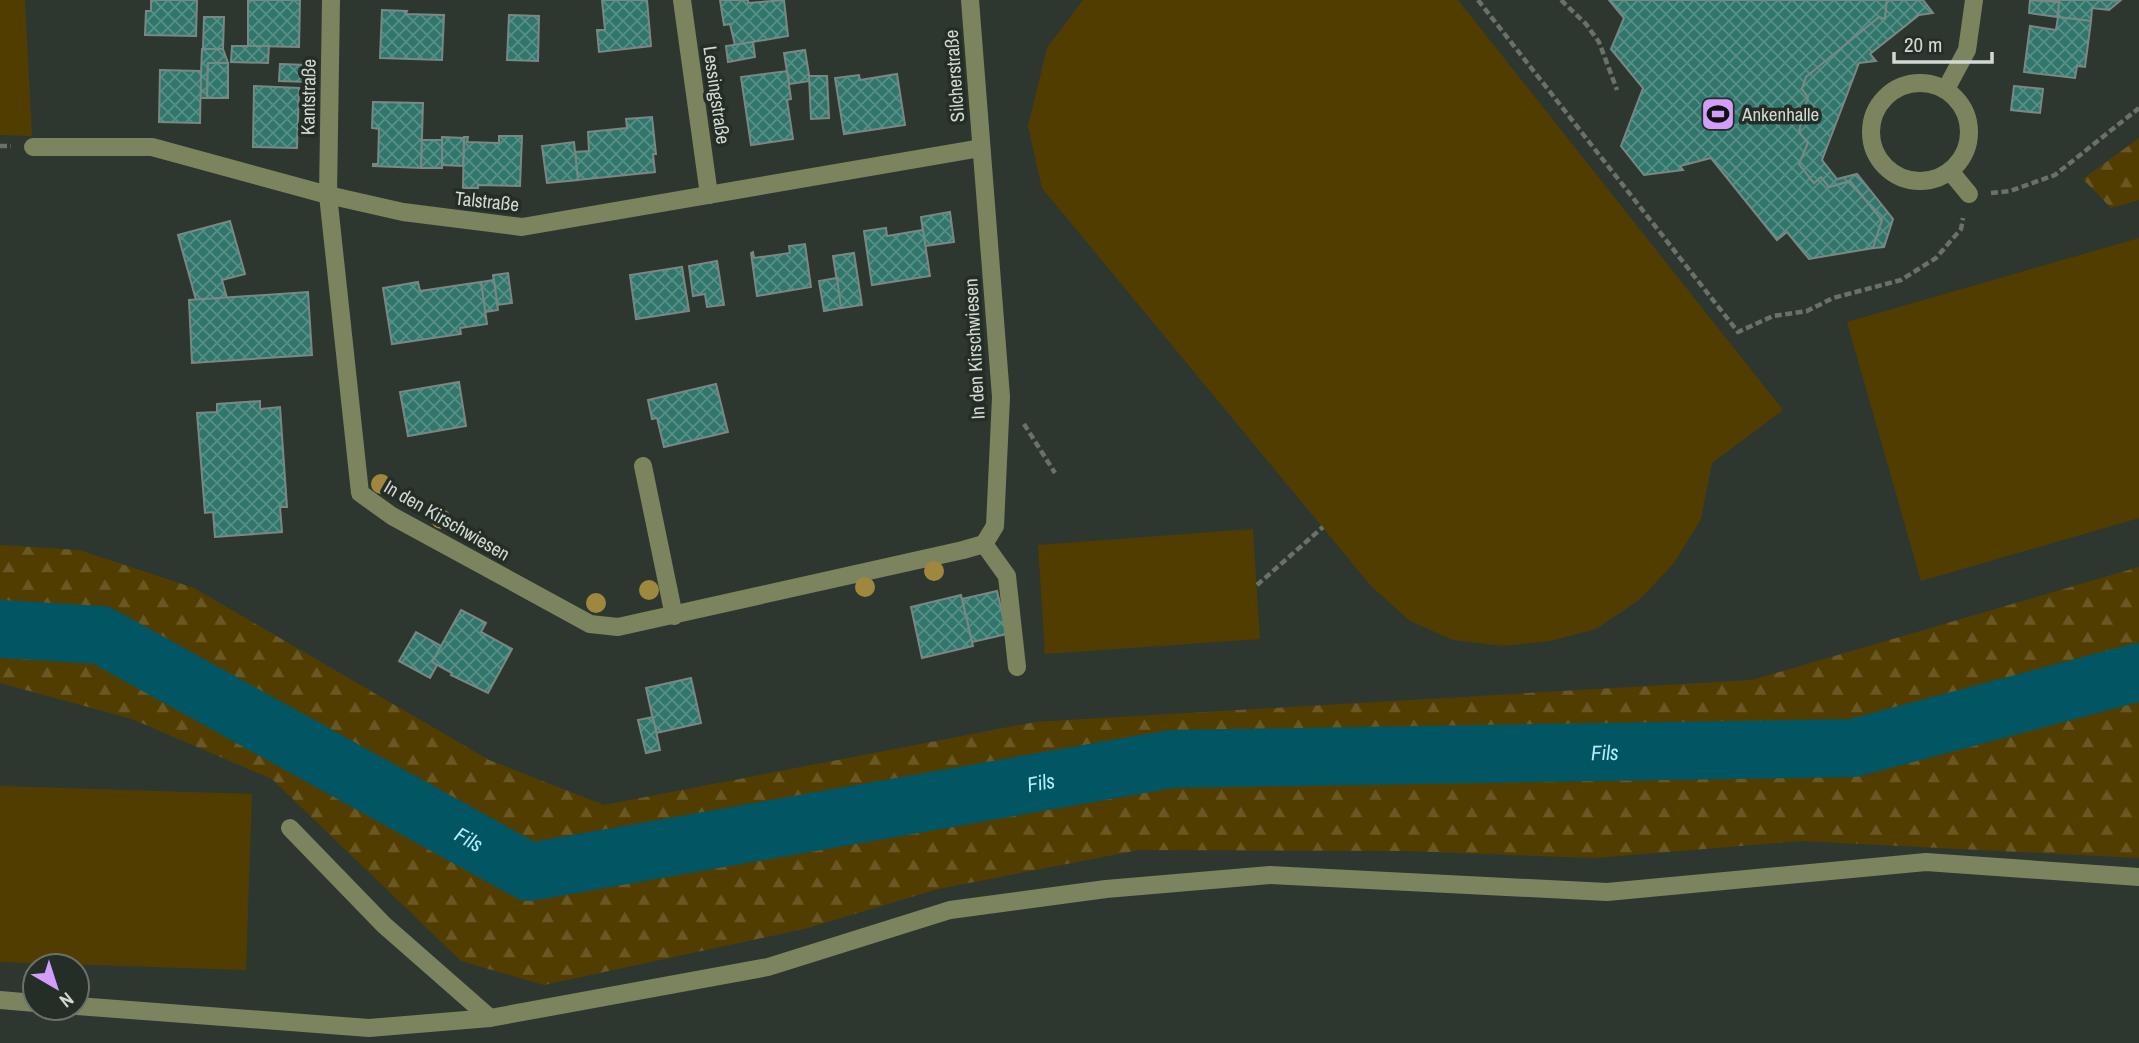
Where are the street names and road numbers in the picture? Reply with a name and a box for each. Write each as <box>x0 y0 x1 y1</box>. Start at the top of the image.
street label: Silcherstraße <box>938 29 970 123</box>
street label: Lessingstraße <box>697 44 737 146</box>
street label: Kantstraße <box>294 59 322 135</box>
street label: Talstraße <box>454 185 520 217</box>
street label: In den Kirschwiesen <box>957 278 991 420</box>
street label: In den Kirschwiesen <box>379 473 515 567</box>

